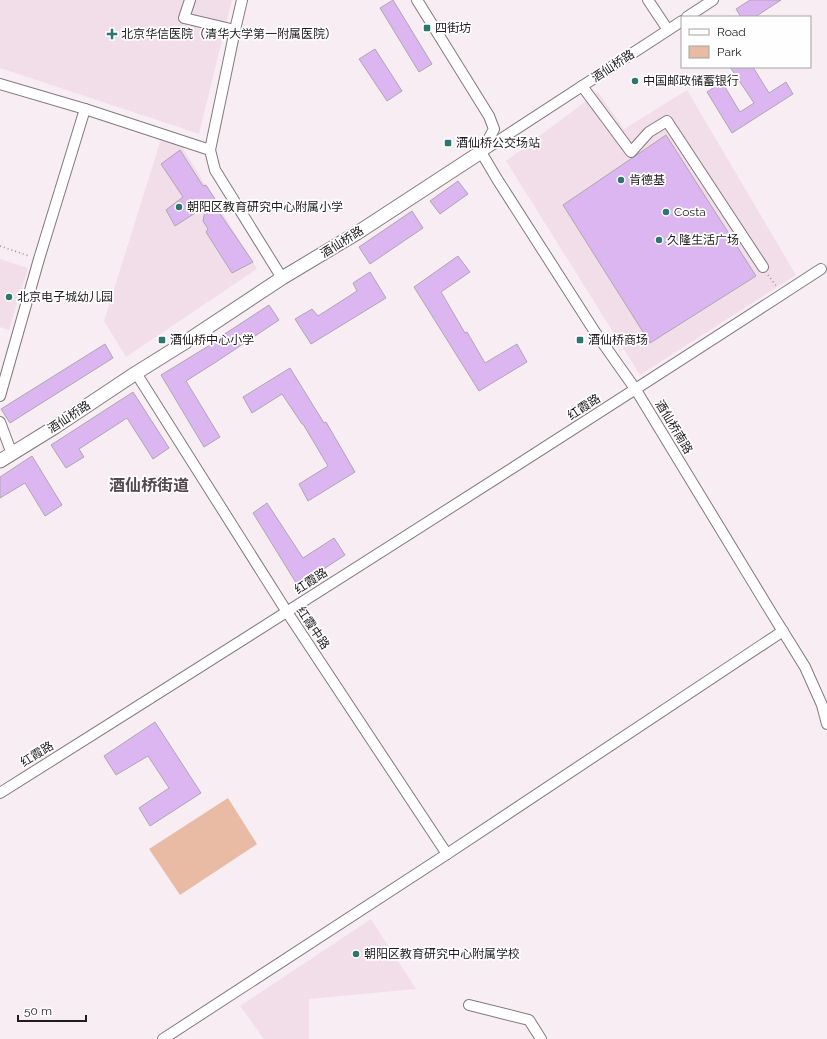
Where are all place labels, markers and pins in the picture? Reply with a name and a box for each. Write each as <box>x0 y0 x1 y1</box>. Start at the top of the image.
place label: 四街坊 <box>435 21 471 35</box>
marker: 四街坊 <box>422 23 432 33</box>
place label: 北京华信医院（清华大学第一附属医院） <box>121 27 337 41</box>
marker: 北京华信医院（清华大学第一附属医院） <box>106 28 118 40</box>
place label: 中国邮政储蓄银行 <box>643 74 739 88</box>
marker: 中国邮政储蓄银行 <box>630 76 640 86</box>
place label: 酒仙桥公交场站 <box>456 136 540 150</box>
marker: 酒仙桥公交场站 <box>443 138 453 148</box>
place label: 肯德基 <box>629 173 665 187</box>
marker: 肯德基 <box>616 175 626 185</box>
place label: 朝阳区教育研究中心附属小学 <box>187 200 343 214</box>
marker: 朝阳区教育研究中心附属小学 <box>174 202 184 212</box>
place label: Costa <box>674 205 706 219</box>
marker: Costa <box>661 207 671 217</box>
place label: 久隆生活广场 <box>667 233 739 247</box>
marker: 久隆生活广场 <box>654 235 664 245</box>
place label: 北京电子城幼儿园 <box>17 290 113 304</box>
marker: 北京电子城幼儿园 <box>4 292 14 302</box>
place label: 酒仙桥中心小学 <box>170 333 254 347</box>
place label: 酒仙桥商场 <box>588 333 648 347</box>
marker: 酒仙桥中心小学 <box>157 335 167 345</box>
marker: 酒仙桥商场 <box>575 335 585 345</box>
place label: 朝阳区教育研究中心附属学校 <box>364 947 520 961</box>
marker: 朝阳区教育研究中心附属学校 <box>351 949 361 959</box>

